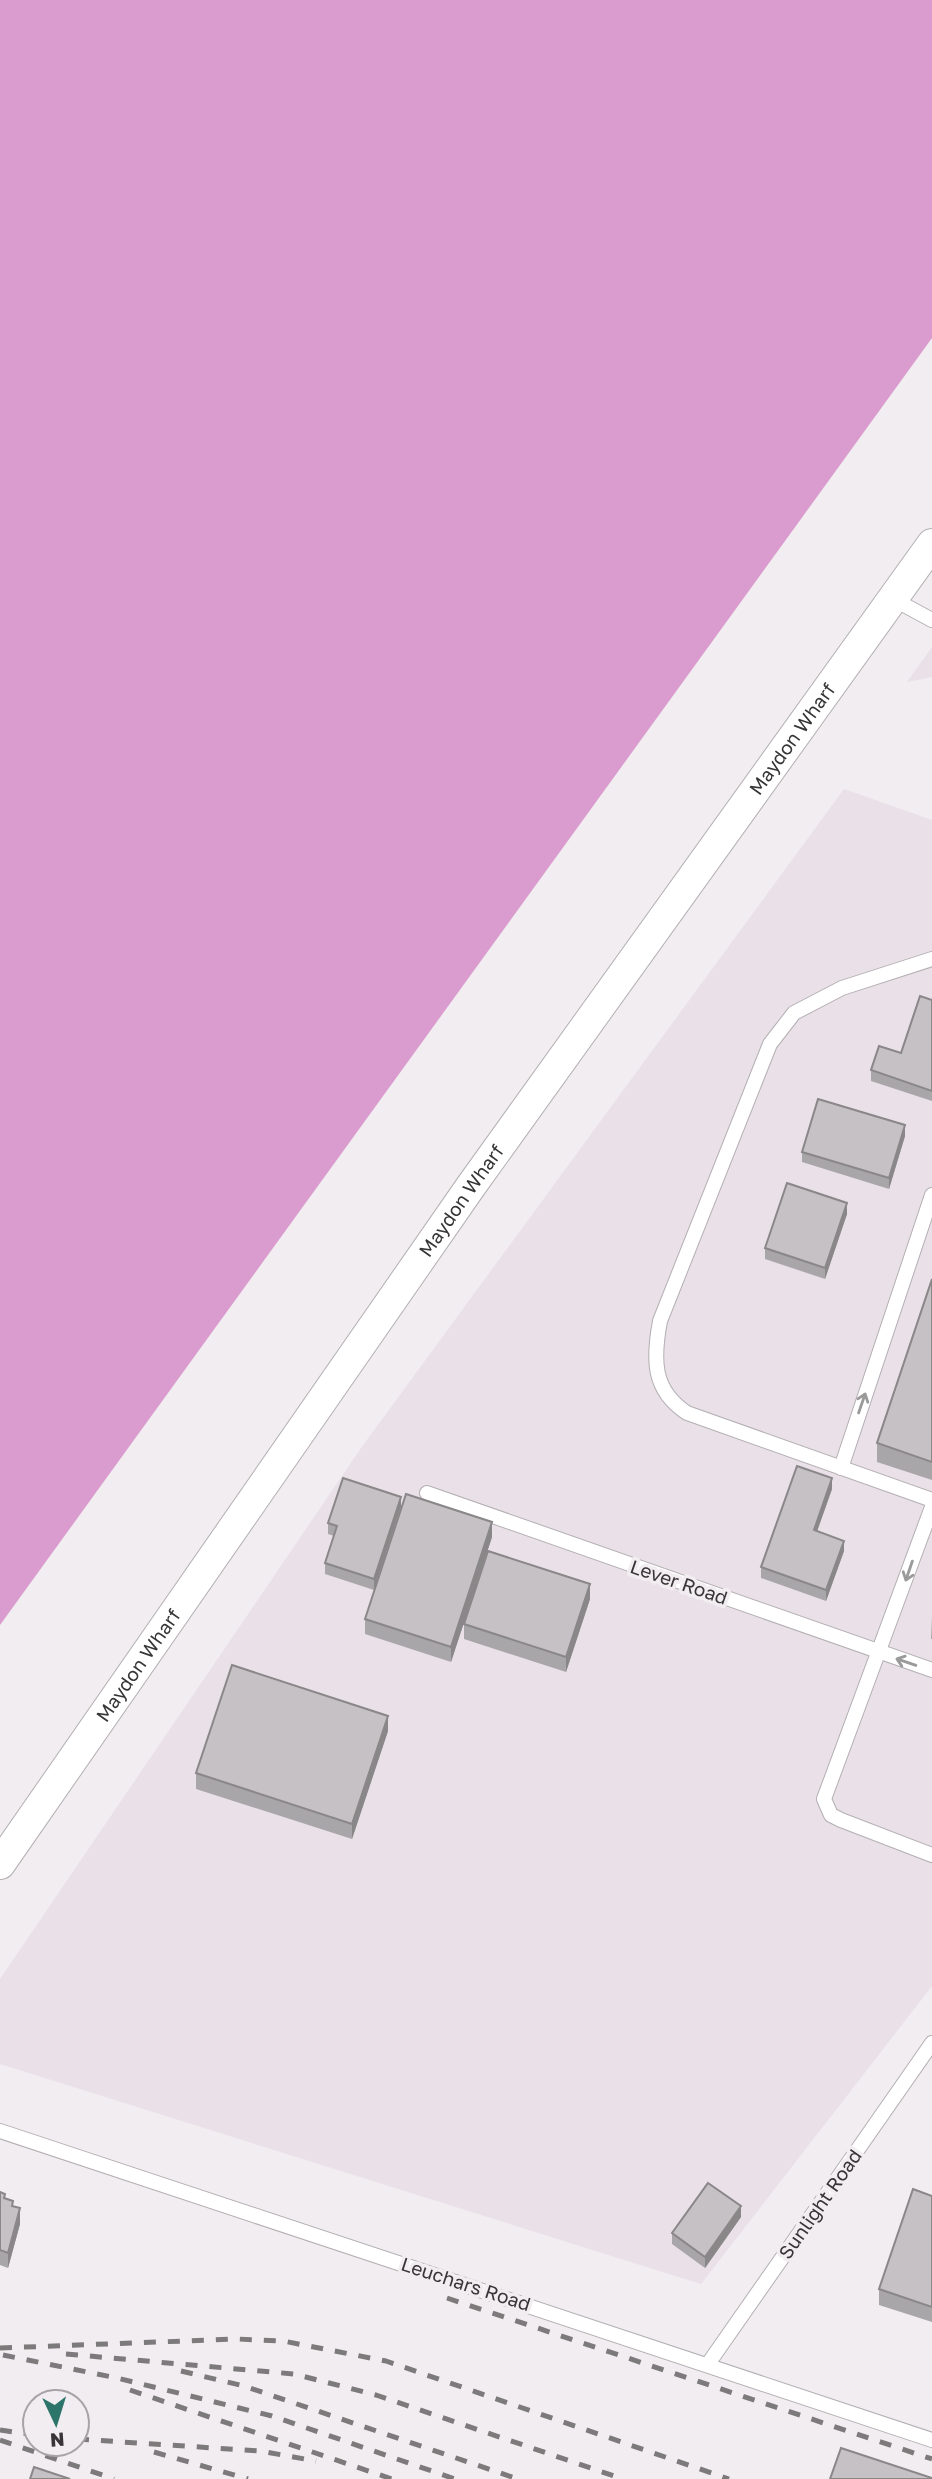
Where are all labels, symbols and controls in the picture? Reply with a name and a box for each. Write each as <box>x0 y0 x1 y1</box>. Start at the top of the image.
street label: Maydon Wharf <box>744 678 840 799</box>
street label: Maydon Wharf <box>413 1140 508 1261</box>
one-way arrow <box>857 1393 869 1415</box>
street label: Lever Road <box>628 1554 731 1609</box>
one-way arrow <box>902 1560 914 1582</box>
street label: Maydon Wharf <box>91 1604 185 1726</box>
one-way arrow <box>896 1655 918 1667</box>
street label: Sunlight Road <box>773 2144 866 2263</box>
street label: Leuchars Road <box>399 2252 534 2315</box>
north arrow <box>21 2388 91 2458</box>
text: N <box>49 2428 65 2452</box>

